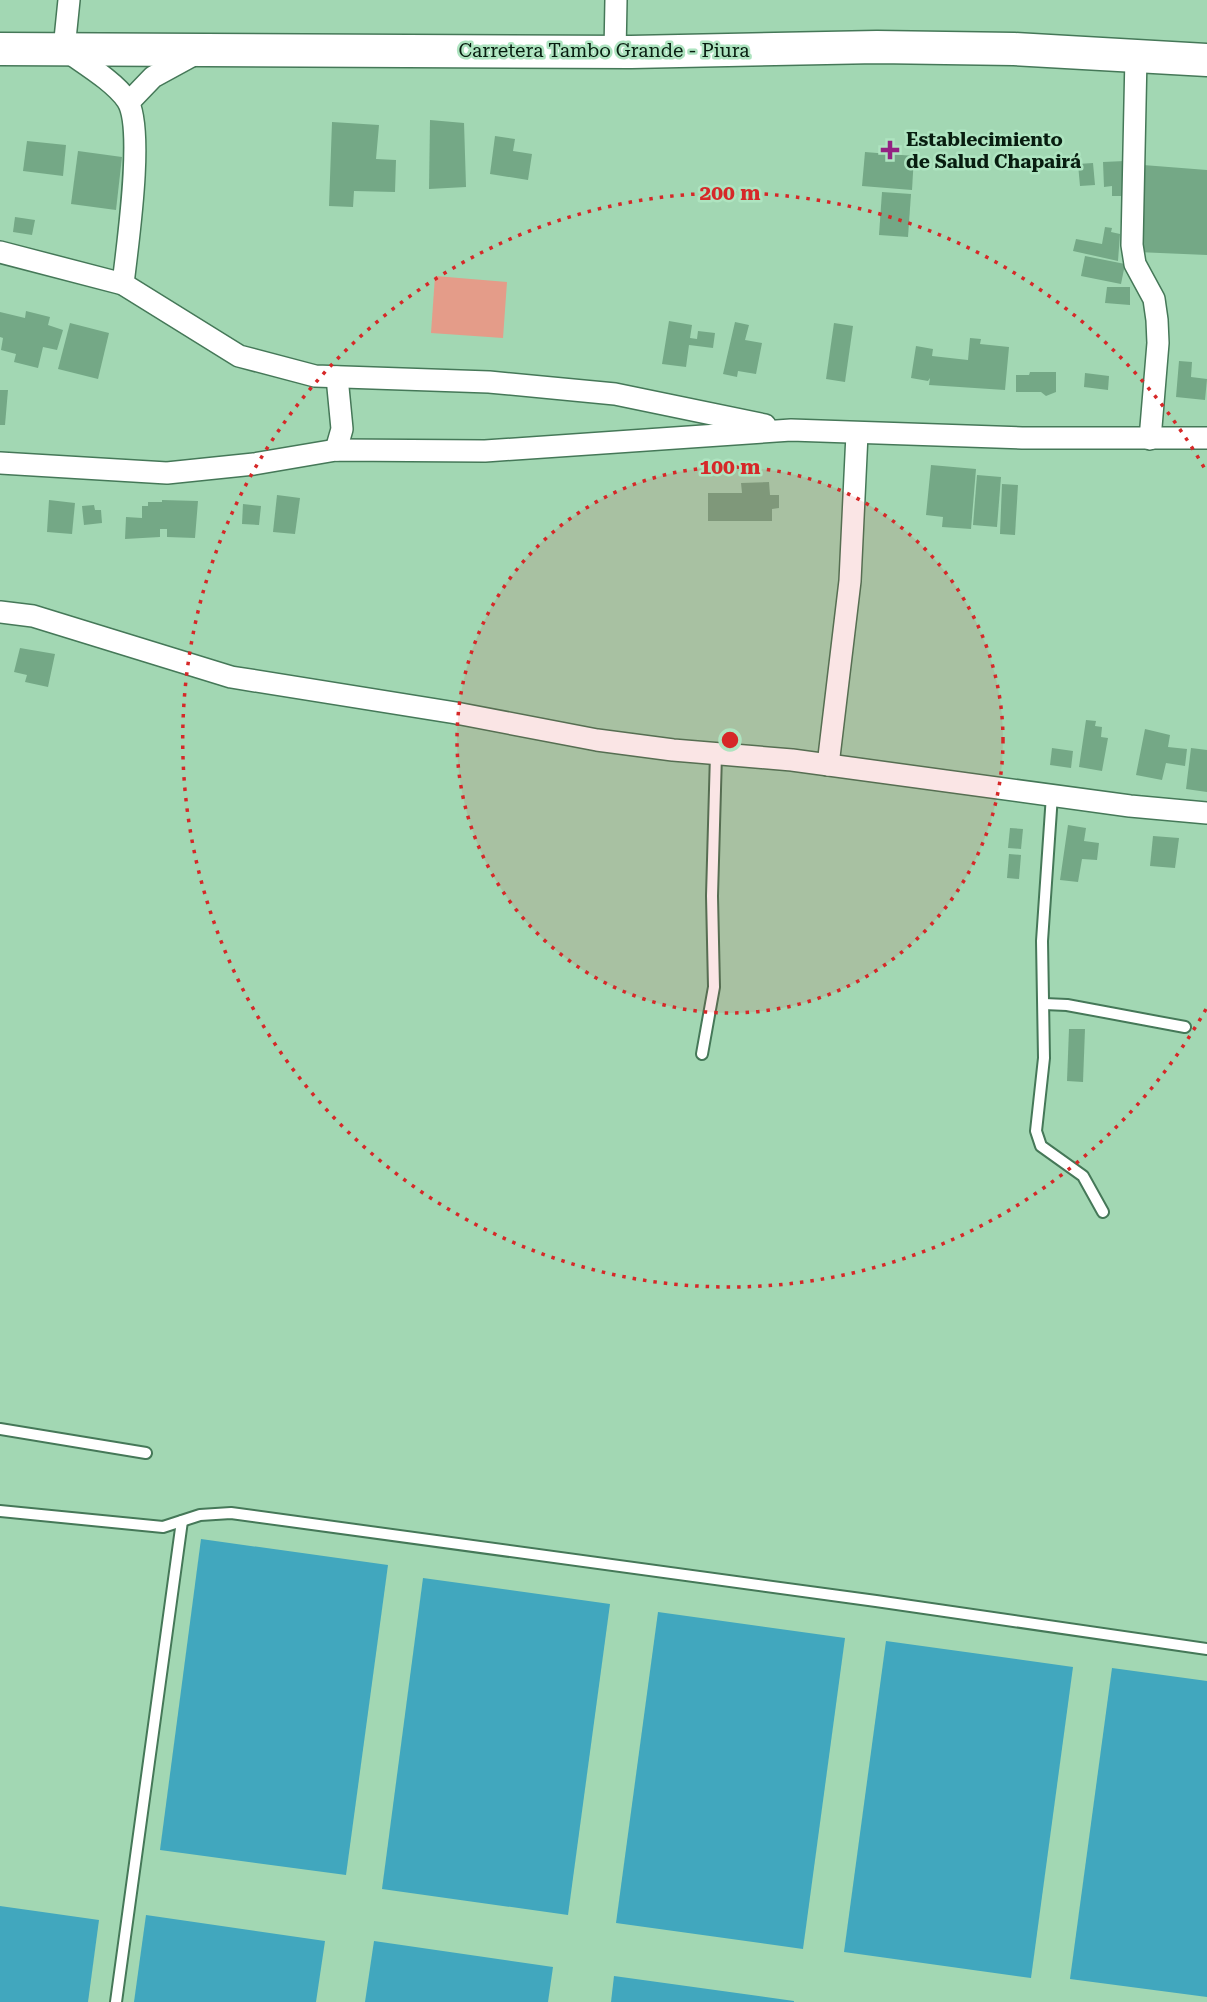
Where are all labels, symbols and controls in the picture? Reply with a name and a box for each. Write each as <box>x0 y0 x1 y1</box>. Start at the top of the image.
street label: Carretera Tambo Grande - Piura <box>458 39 750 62</box>
place label: Establecimiento de Salud Chapairá <box>906 128 1081 173</box>
marker: Establecimiento de Salud Chapairá <box>880 140 900 160</box>
text: 200 m <box>700 181 760 205</box>
text: 100 m <box>700 455 760 479</box>
centre of rings <box>718 728 742 752</box>

